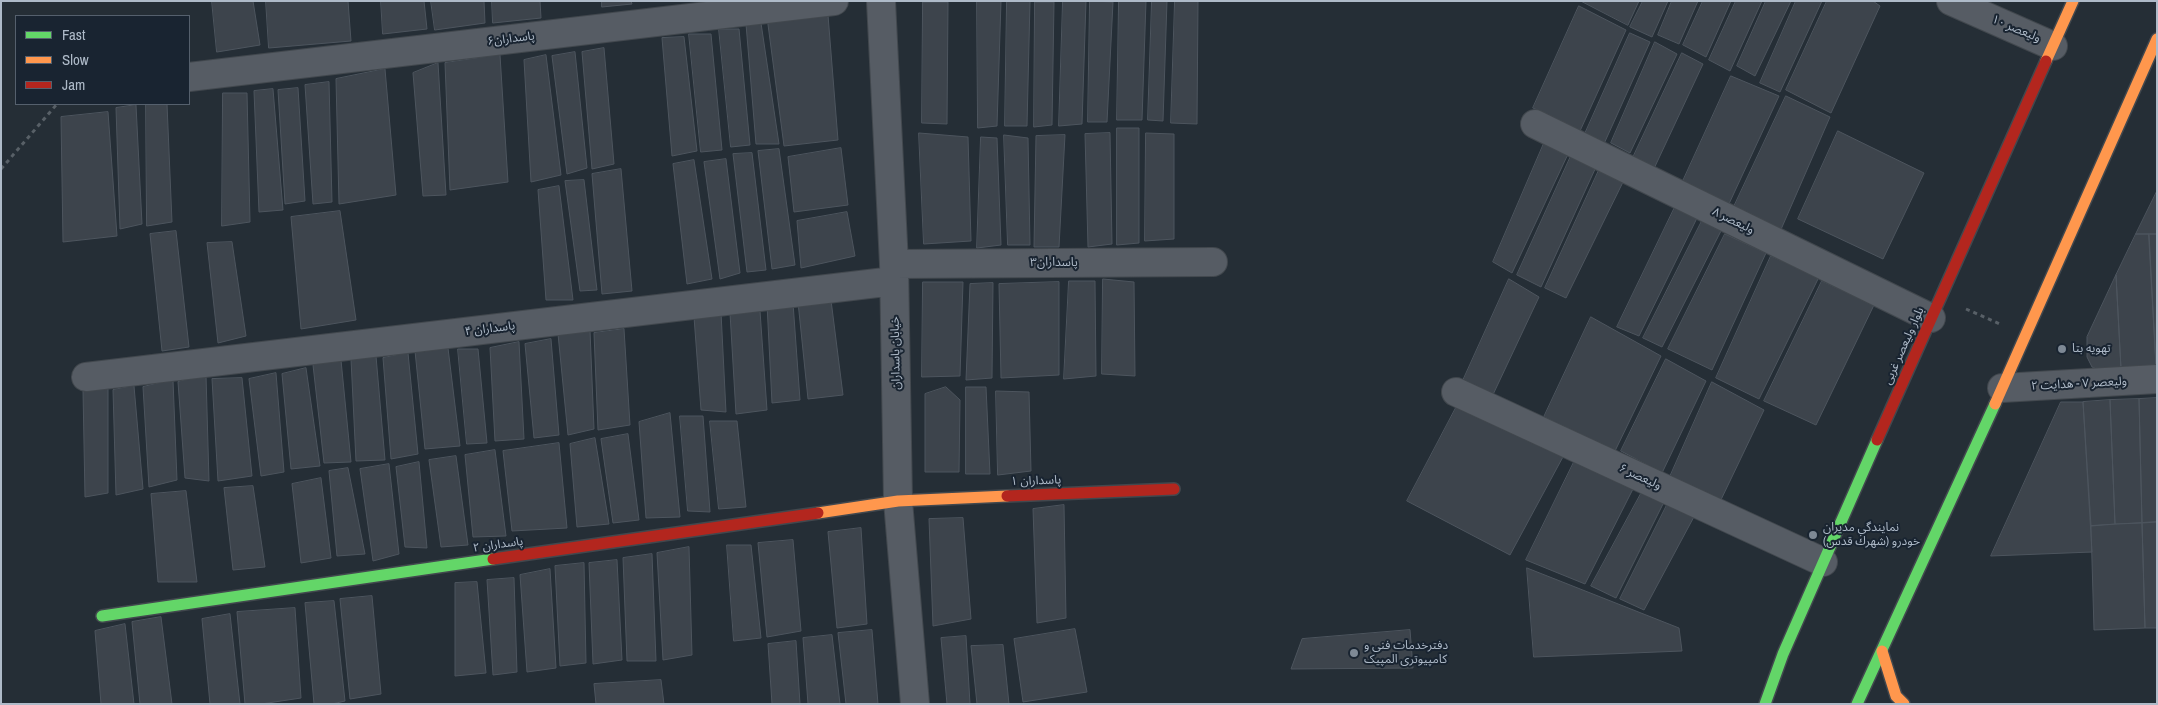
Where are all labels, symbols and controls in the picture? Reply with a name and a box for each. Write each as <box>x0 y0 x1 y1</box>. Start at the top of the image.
street label: ولیعصر ۱۰ <box>1989 12 2043 46</box>
legend <box>15 15 190 105</box>
text: Fast <box>62 24 85 45</box>
street label: پاسداران۶ <box>486 29 536 49</box>
text: Slow <box>62 49 89 70</box>
text: Jam <box>62 74 85 95</box>
street label: ولیعصر ۸ <box>1710 205 1756 237</box>
street label: پاسداران۳ <box>1030 256 1078 270</box>
street label: بلوار ولیعصر غربی <box>1881 305 1927 387</box>
street label: خیابان پاسداران <box>888 316 904 390</box>
street label: پاسداران ۴ <box>464 319 516 339</box>
place label: تهویه بتا <box>2072 342 2111 356</box>
marker: تهویه بتا <box>2056 343 2068 355</box>
street label: ولیعصر ۷ - هدایت ۲ <box>2031 374 2127 394</box>
street label: ولیعصر ۶ <box>1617 461 1663 493</box>
street label: پاسداران ۱ <box>1011 473 1061 489</box>
place label: نمايندگي مديران خودرو (شهرك قدس) <box>1823 521 1920 549</box>
marker: نمايندگي مديران خودرو (شهرك قدس) <box>1807 529 1819 541</box>
street label: پاسداران ۲ <box>472 534 524 556</box>
place label: دفترخدمات فنی و کامپیوتری المپیک <box>1364 639 1448 667</box>
marker: دفترخدمات فنی و کامپیوتری المپیک <box>1348 647 1360 659</box>

